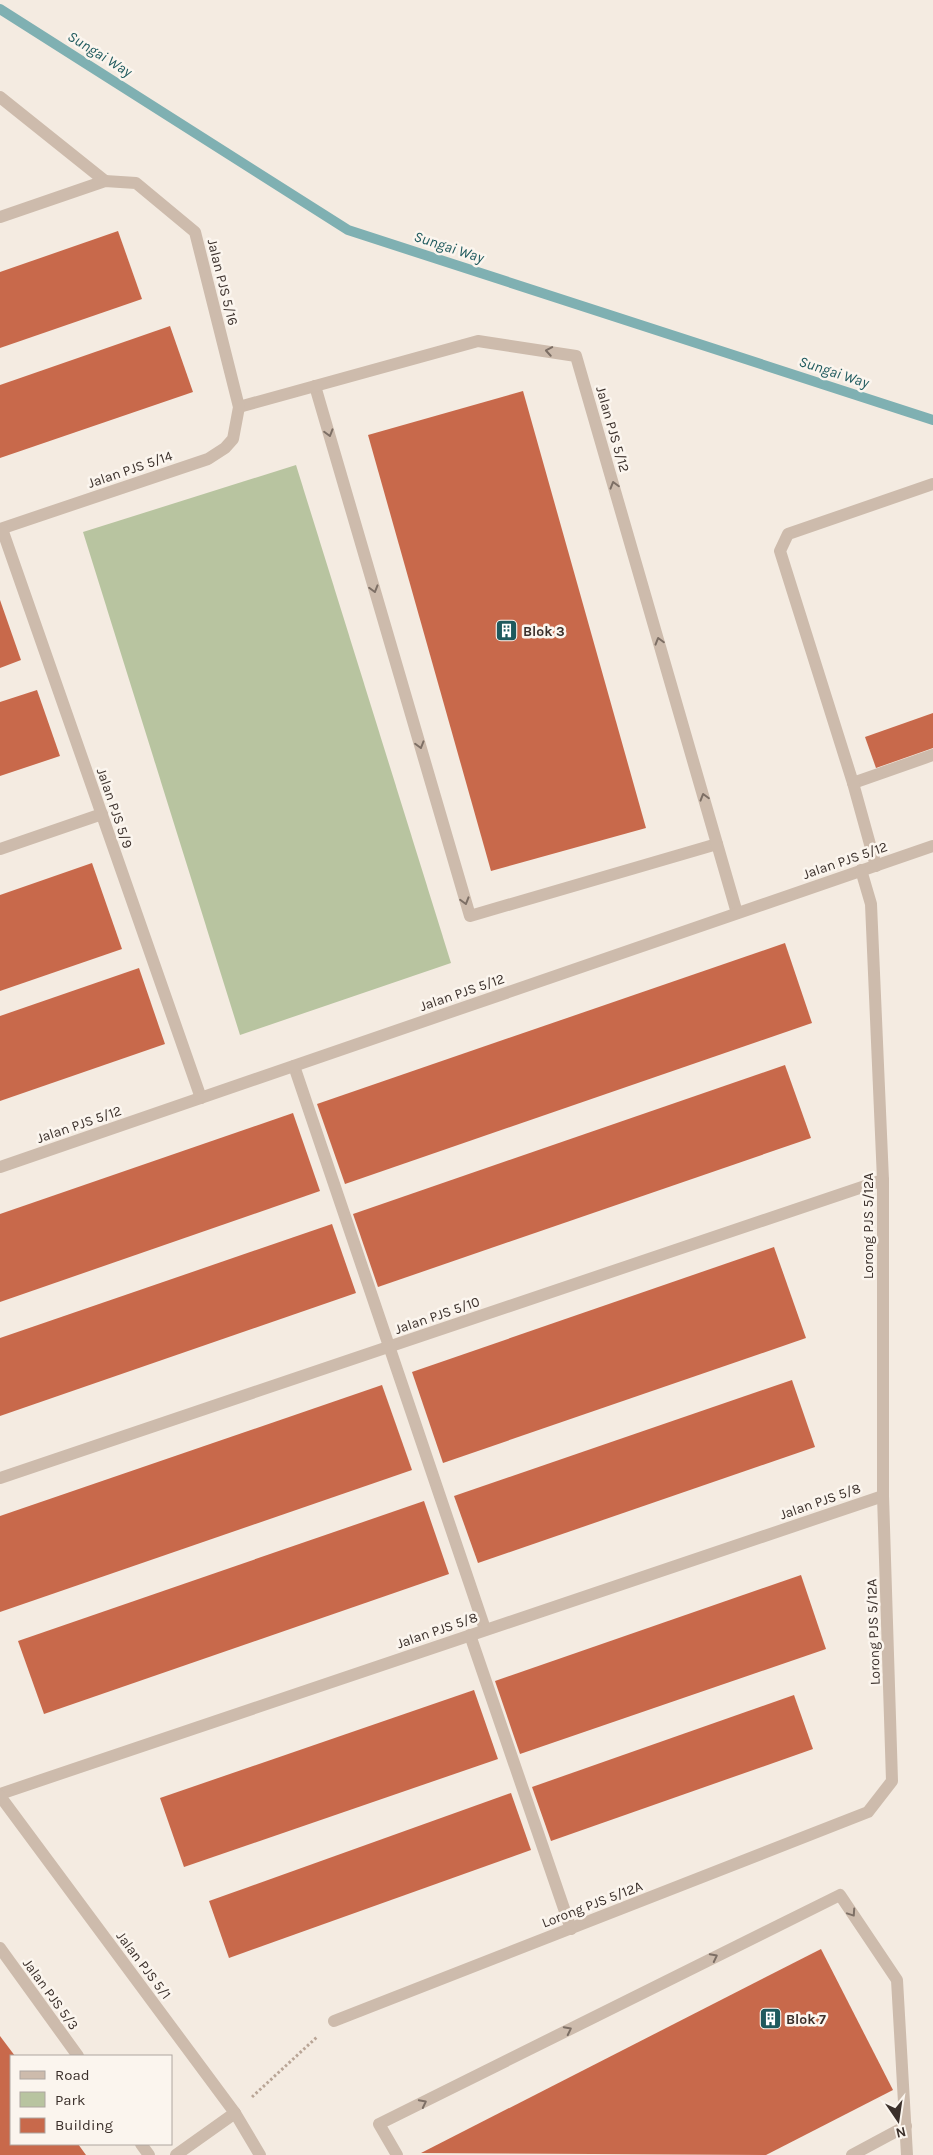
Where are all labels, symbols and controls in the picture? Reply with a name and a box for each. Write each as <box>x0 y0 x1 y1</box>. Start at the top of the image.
water label: Sungai Way <box>64 27 136 81</box>
water label: Sungai Way <box>412 227 487 267</box>
street label: Jalan PJS 5/16 <box>204 237 241 327</box>
one-way arrow <box>544 346 553 356</box>
water label: Sungai Way <box>797 352 872 392</box>
street label: Jalan PJS 5/12 <box>592 384 633 474</box>
one-way arrow <box>323 428 333 436</box>
street label: Jalan PJS 5/14 <box>86 447 175 492</box>
one-way arrow <box>609 481 619 489</box>
one-way arrow <box>369 584 379 592</box>
building icon: Blok 3 <box>495 619 519 643</box>
place label: Blok 3 <box>523 623 565 640</box>
one-way arrow <box>654 637 664 646</box>
one-way arrow <box>414 740 424 748</box>
street label: Jalan PJS 5/9 <box>93 766 136 851</box>
one-way arrow <box>699 793 709 802</box>
street label: Jalan PJS 5/12 <box>800 838 890 883</box>
one-way arrow <box>460 896 470 904</box>
street label: Jalan PJS 5/12 <box>417 970 507 1015</box>
street label: Jalan PJS 5/12 <box>34 1102 124 1147</box>
street label: Lorong PJS 5/12A <box>860 1173 877 1279</box>
street label: Jalan PJS 5/10 <box>392 1293 482 1338</box>
street label: Jalan PJS 5/8 <box>777 1480 863 1523</box>
street label: Lorong PJS 5/12A <box>863 1578 884 1685</box>
street label: Jalan PJS 5/8 <box>394 1609 480 1652</box>
street label: Lorong PJS 5/12A <box>539 1877 645 1931</box>
one-way arrow <box>846 1907 855 1916</box>
street label: Jalan PJS 5/1 <box>113 1928 175 2003</box>
one-way arrow <box>709 1953 718 1964</box>
street label: Jalan PJS 5/3 <box>19 1955 82 2033</box>
building icon: Blok 7 <box>758 2007 782 2031</box>
place label: Blok 7 <box>786 2011 826 2028</box>
one-way arrow <box>563 2026 572 2036</box>
legend <box>10 2055 172 2145</box>
text: Road <box>55 2066 90 2084</box>
text: Park <box>55 2091 85 2109</box>
north arrow <box>873 2095 923 2145</box>
one-way arrow <box>418 2098 427 2109</box>
text: Building <box>55 2116 113 2134</box>
text: N <box>894 2123 908 2142</box>

